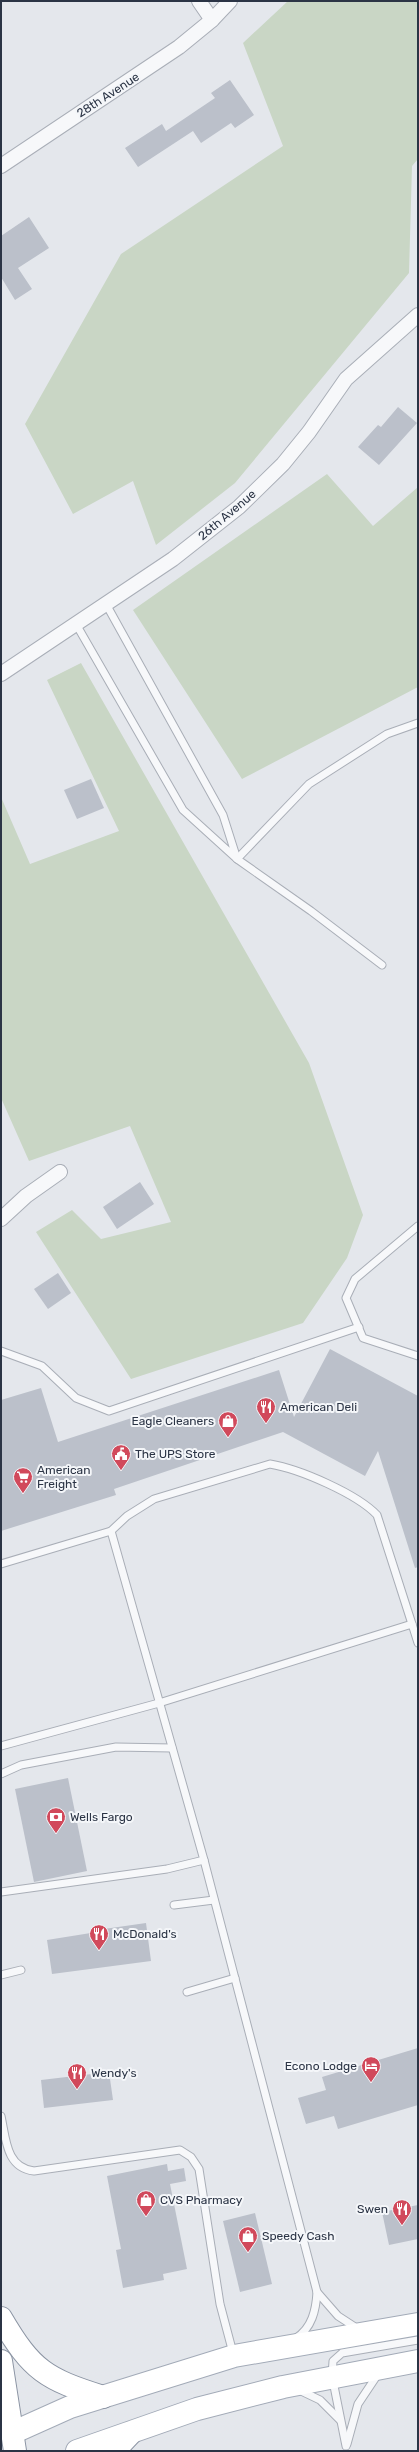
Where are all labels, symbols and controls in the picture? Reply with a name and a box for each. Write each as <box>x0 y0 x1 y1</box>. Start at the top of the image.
street label: 28th Avenue <box>74 70 142 120</box>
street label: 26th Avenue <box>195 487 259 543</box>
restaurant icon: American Deli <box>255 1396 277 1424</box>
place label: American Deli <box>280 1400 357 1414</box>
shop icon: Eagle Cleaners <box>217 1410 239 1438</box>
place label: Eagle Cleaners <box>131 1414 214 1428</box>
public building icon: The UPS Store <box>110 1443 132 1471</box>
place label: The UPS Store <box>135 1447 216 1461</box>
place label: American Freight <box>37 1463 90 1491</box>
supermarket icon: American Freight <box>12 1466 34 1494</box>
bank icon: Wells Fargo <box>45 1806 67 1834</box>
place label: Wells Fargo <box>70 1810 133 1824</box>
restaurant icon: McDonald's <box>88 1923 110 1951</box>
place label: McDonald's <box>113 1927 177 1941</box>
hotel icon: Econo Lodge <box>360 2055 382 2083</box>
place label: Econo Lodge <box>285 2059 357 2073</box>
restaurant icon: Wendy's <box>66 2062 88 2090</box>
place label: Wendy's <box>91 2066 137 2080</box>
shop icon: CVS Pharmacy <box>135 2189 157 2217</box>
place label: CVS Pharmacy <box>160 2193 243 2207</box>
restaurant icon: Swen <box>391 2198 413 2226</box>
place label: Swen <box>357 2202 388 2216</box>
shop icon: Speedy Cash <box>237 2225 259 2253</box>
place label: Speedy Cash <box>262 2229 335 2243</box>

